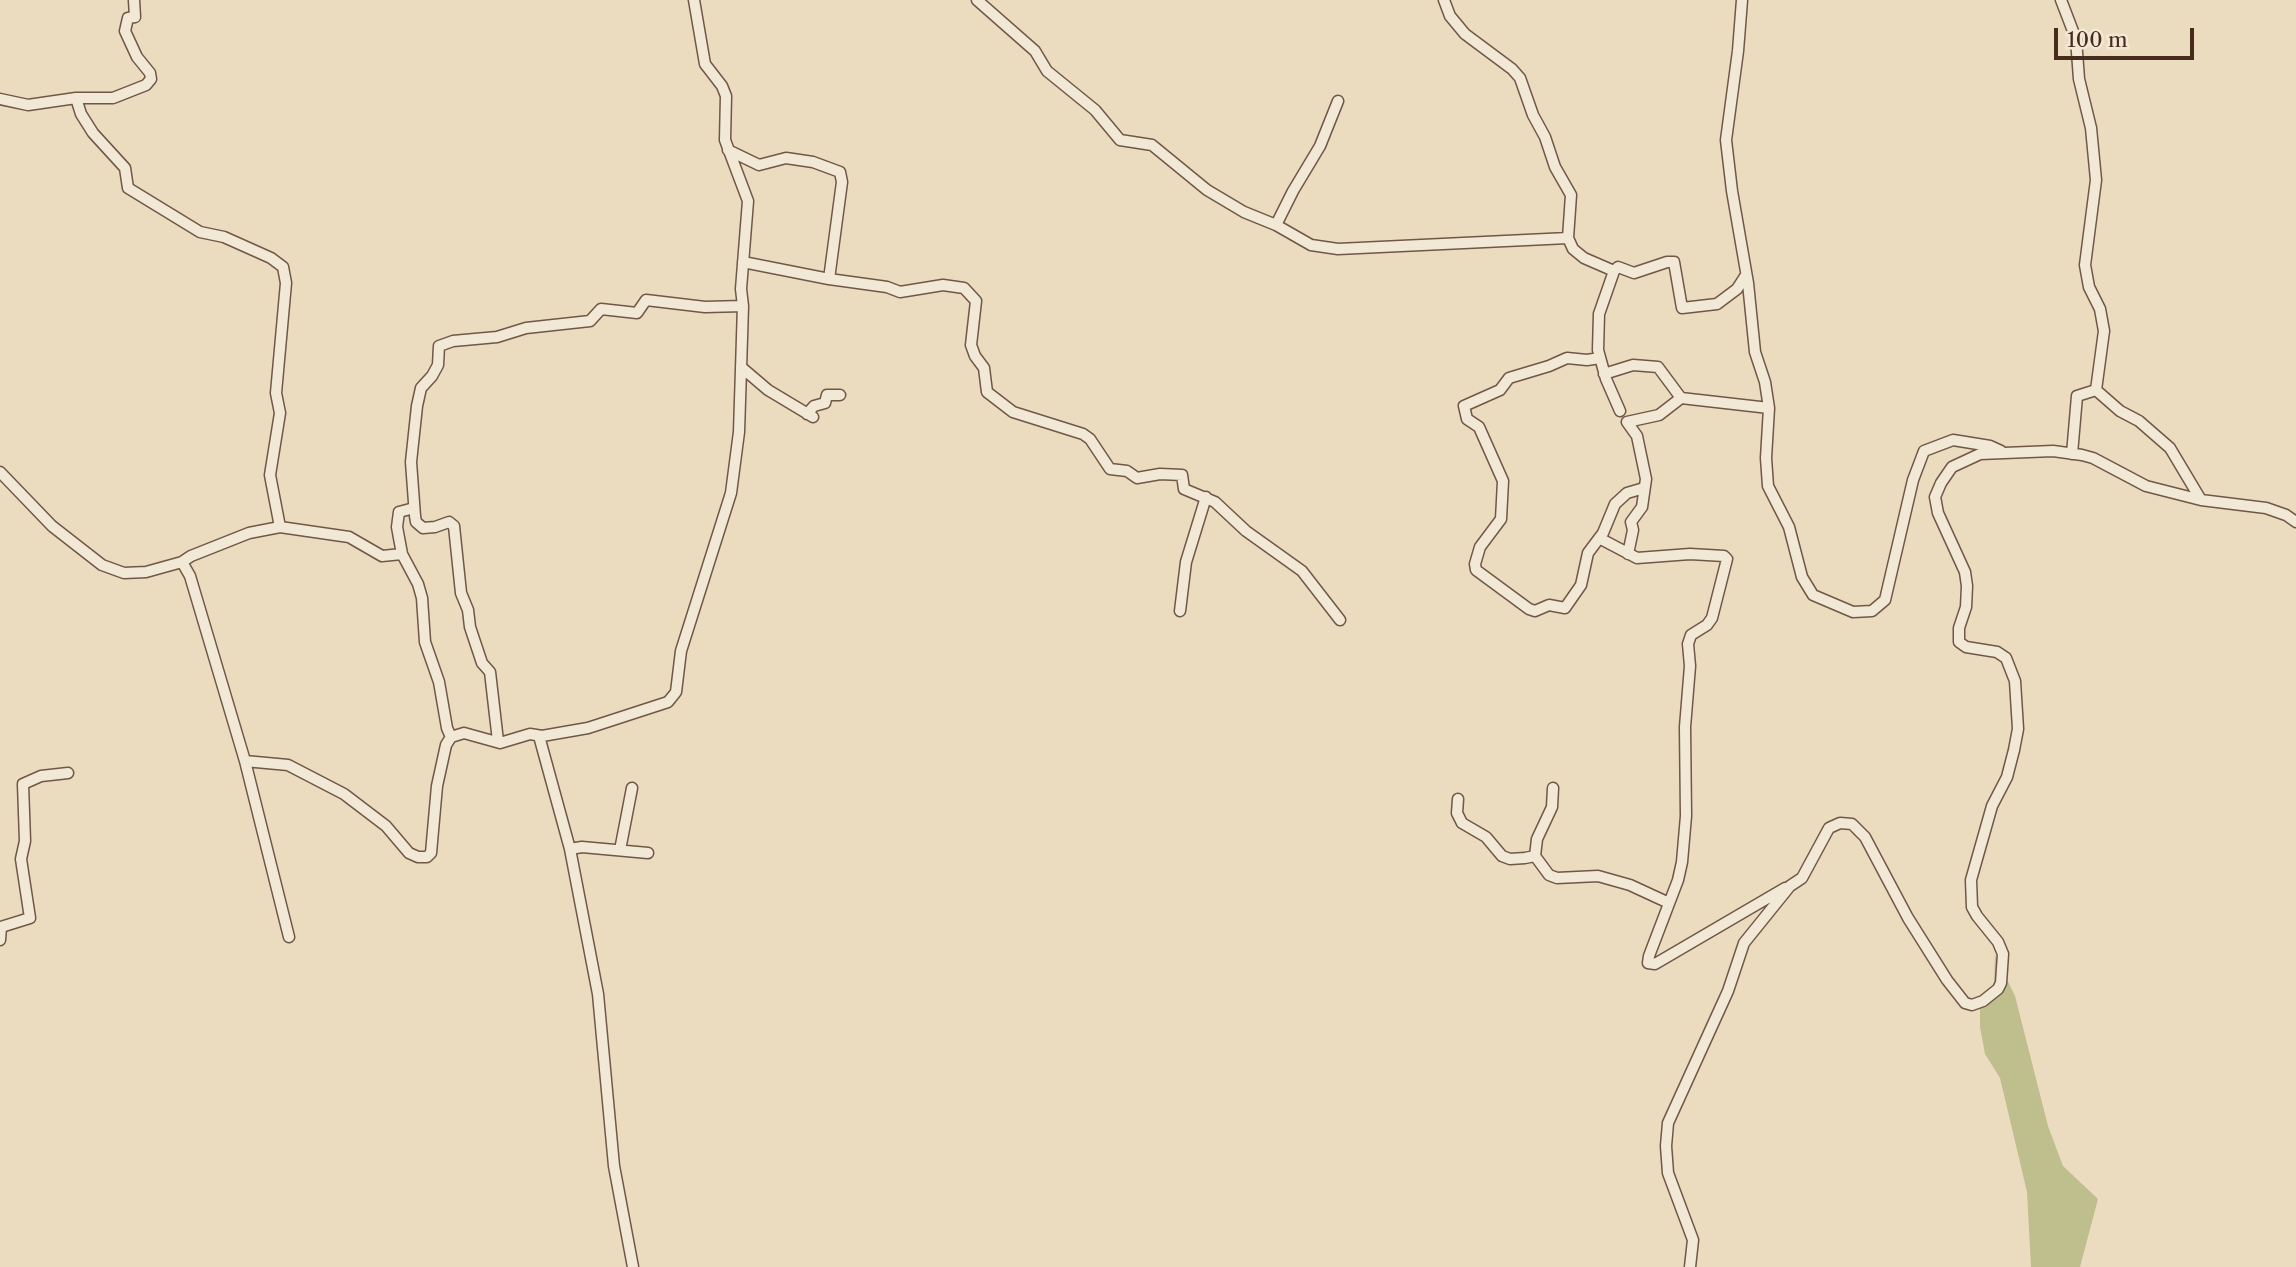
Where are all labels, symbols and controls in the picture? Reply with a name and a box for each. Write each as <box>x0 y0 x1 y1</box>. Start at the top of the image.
scale bar <box>2058 14 2198 58</box>
text: 100 m <box>2067 27 2128 52</box>

